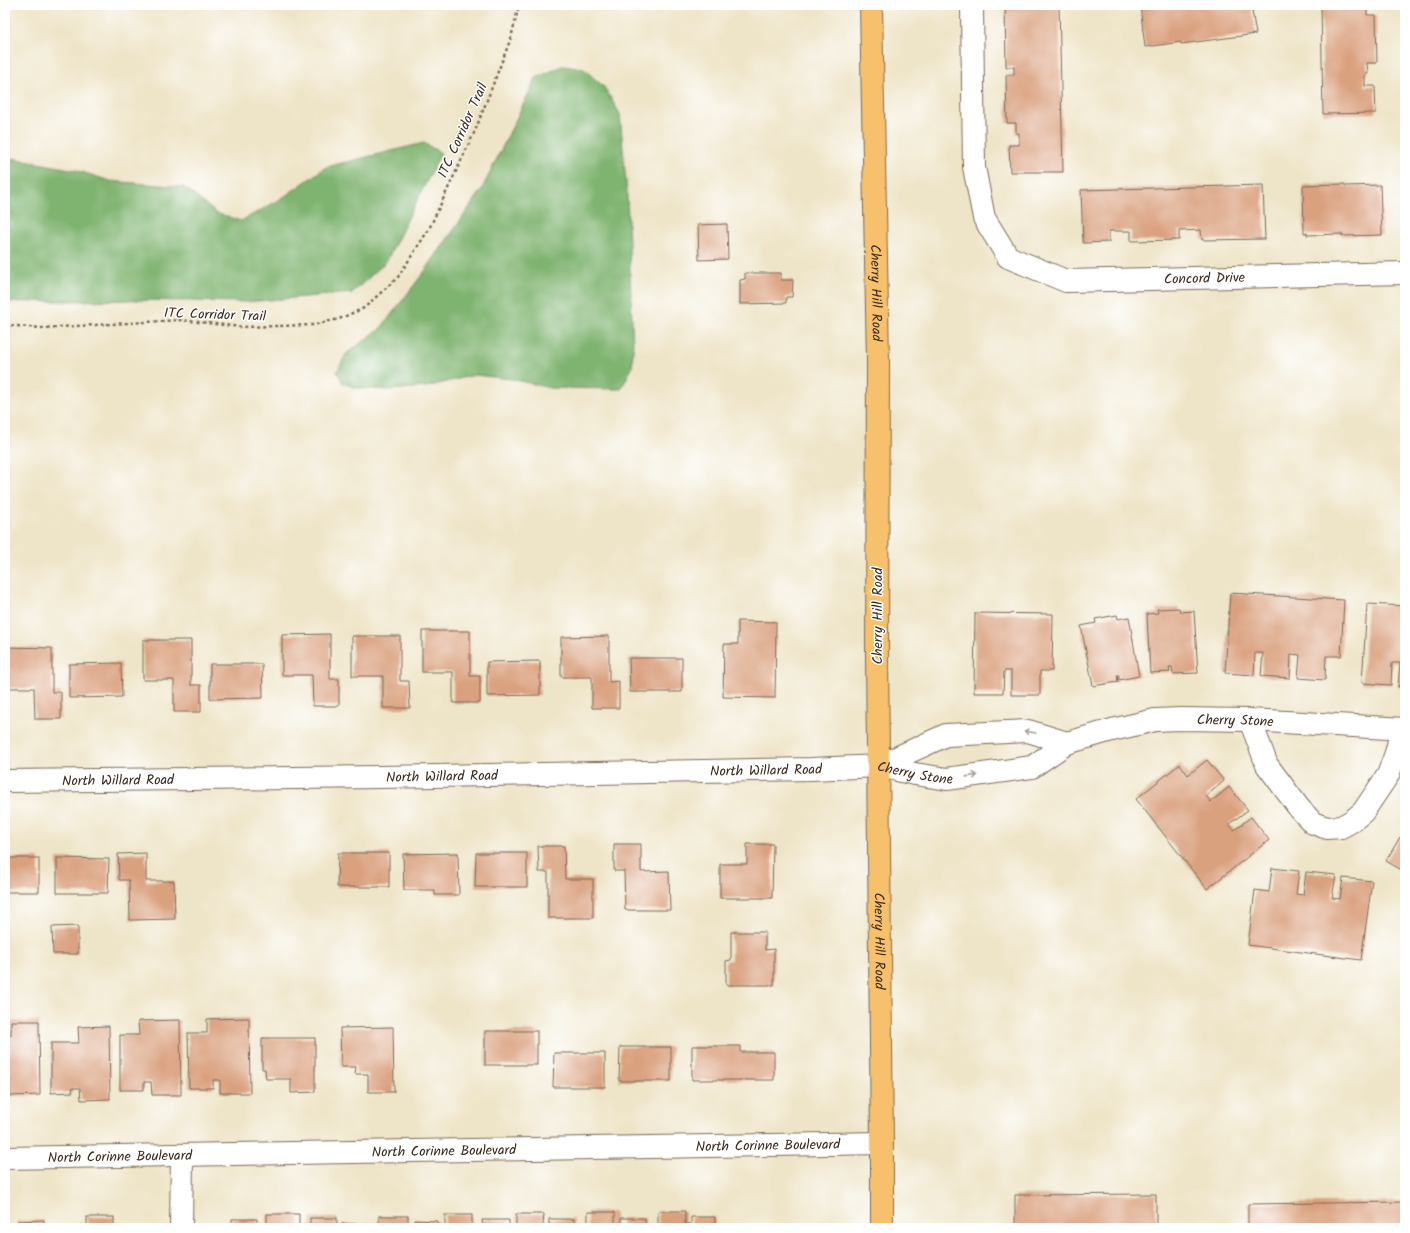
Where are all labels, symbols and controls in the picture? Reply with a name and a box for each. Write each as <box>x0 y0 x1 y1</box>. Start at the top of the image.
street label: ITC Corridor Trail <box>432 79 494 182</box>
street label: Cherry Hill Road <box>864 244 888 343</box>
street label: Concord Drive <box>1164 267 1246 291</box>
street label: ITC Corridor Trail <box>164 302 267 328</box>
street label: Cherry Hill Road <box>867 567 889 664</box>
street label: Cherry Stone <box>1197 709 1275 733</box>
one-way arrow <box>1024 728 1037 736</box>
street label: Cherry Stone <box>875 756 955 791</box>
street label: North Willard Road <box>710 758 823 783</box>
street label: North Willard Road <box>386 765 499 789</box>
street label: North Willard Road <box>62 769 175 792</box>
one-way arrow <box>965 772 978 780</box>
street label: Cherry Hill Road <box>867 892 890 991</box>
street label: North Corinne Boulevard <box>695 1134 841 1158</box>
street label: North Corinne Boulevard <box>372 1139 517 1164</box>
street label: North Corinne Boulevard <box>48 1145 193 1169</box>

